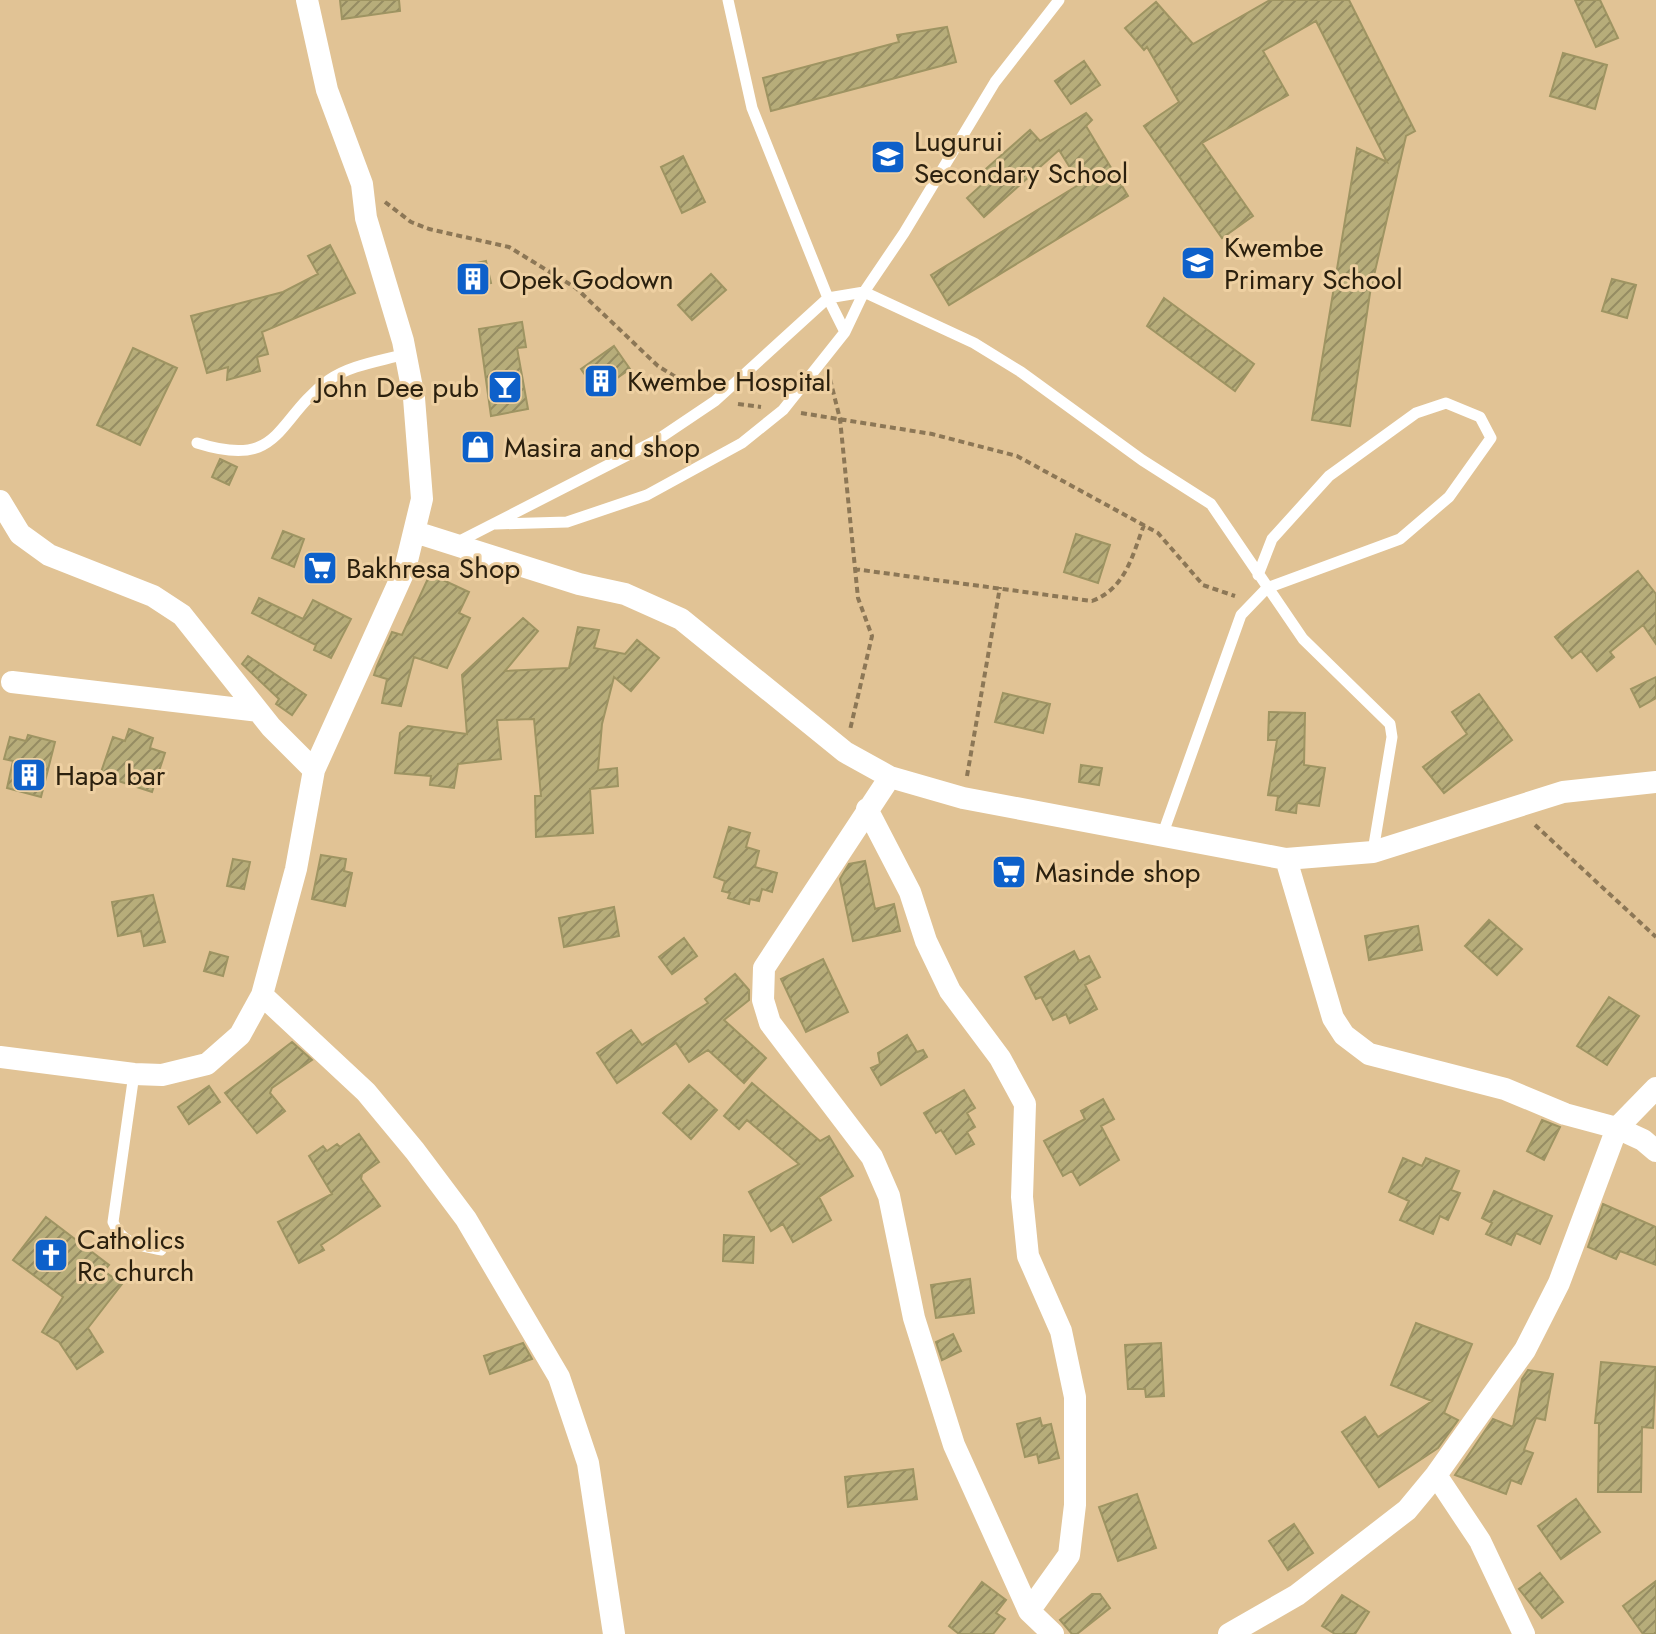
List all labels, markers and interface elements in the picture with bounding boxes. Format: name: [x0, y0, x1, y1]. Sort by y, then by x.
place label: Lugurui Secondary School: [914, 121, 1128, 194]
school or university icon: Lugurui Secondary School: [869, 138, 907, 176]
place label: Kwembe Primary School: [1224, 227, 1403, 300]
school or university icon: Kwembe Primary School: [1179, 244, 1217, 282]
place label: Opek Godown: [499, 259, 674, 300]
building icon: Opek Godown: [454, 260, 492, 298]
place label: Kwembe Hospital: [627, 361, 832, 402]
building icon: Kwembe Hospital: [582, 362, 620, 400]
place label: John Dee pub: [312, 367, 479, 408]
bar icon: John Dee pub: [486, 368, 524, 406]
place label: Masira and shop: [504, 427, 700, 468]
shop icon: Masira and shop: [459, 428, 497, 466]
place label: Bakhresa Shop: [346, 548, 520, 589]
supermarket icon: Bakhresa Shop: [301, 549, 339, 587]
place label: Hapa bar: [55, 755, 166, 796]
building icon: Hapa bar: [10, 756, 48, 794]
place label: Masinde shop: [1035, 852, 1200, 893]
supermarket icon: Masinde shop: [990, 853, 1028, 891]
place label: Catholics Rc church: [77, 1219, 195, 1292]
church icon: Catholics Rc church: [32, 1236, 70, 1274]

